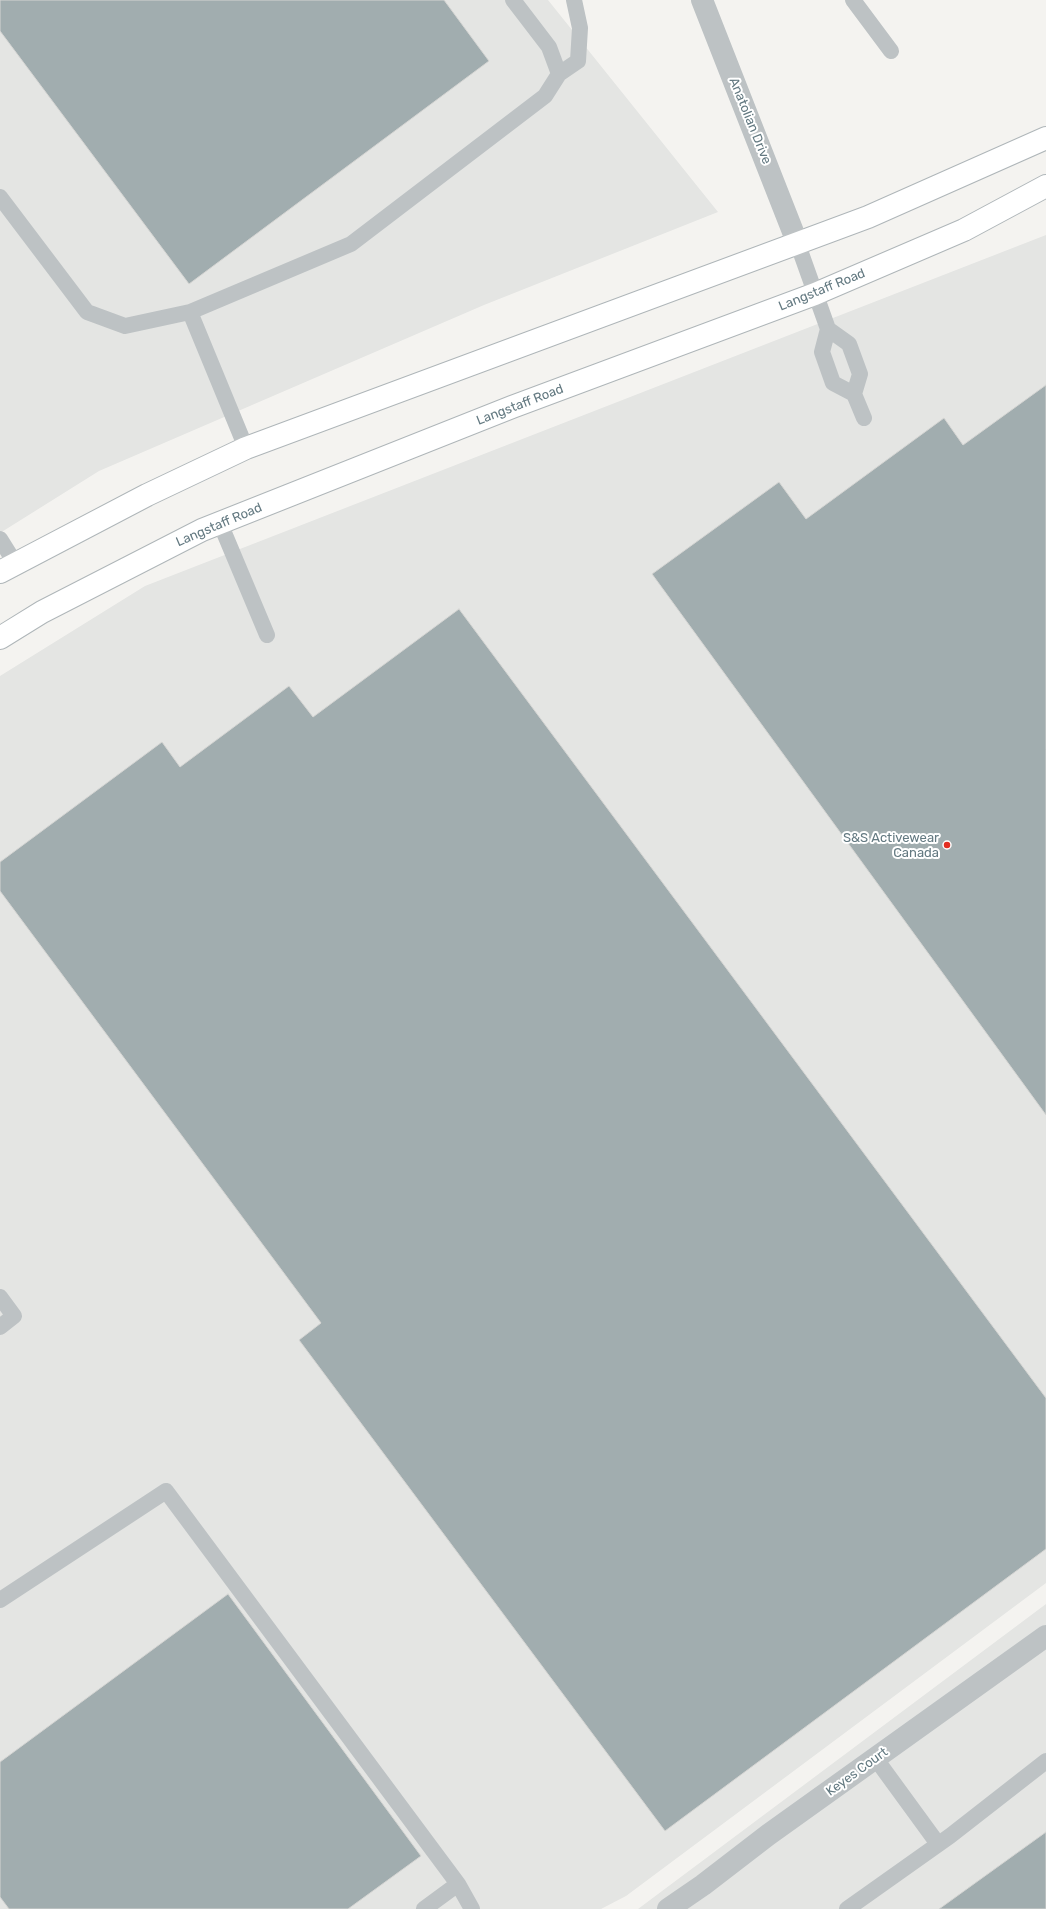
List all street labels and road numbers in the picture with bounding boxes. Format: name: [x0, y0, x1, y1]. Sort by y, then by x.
street label: Anatolian Drive: [726, 75, 774, 167]
street label: Langstaff Road: [776, 266, 868, 314]
street label: Langstaff Road: [474, 381, 566, 429]
street label: Langstaff Road: [174, 500, 264, 550]
street label: Keyes Court: [823, 1744, 891, 1800]

